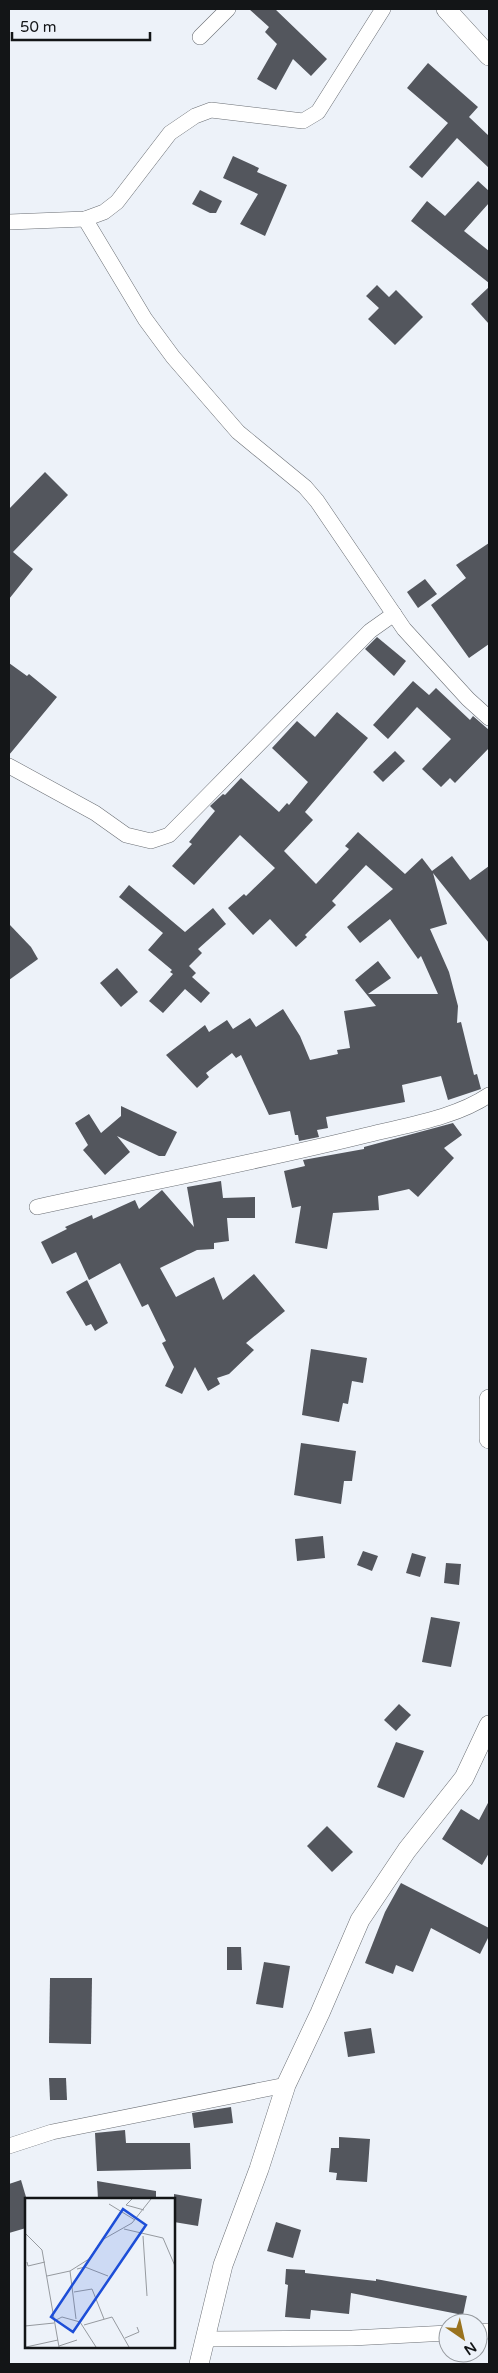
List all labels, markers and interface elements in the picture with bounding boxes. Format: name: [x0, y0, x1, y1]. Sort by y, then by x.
scale bar: [12, 10, 150, 42]
text: 50 m: [20, 18, 57, 36]
inset map: [25, 2198, 175, 2348]
north arrow: [438, 2313, 488, 2363]
text: N: [461, 2338, 479, 2359]

